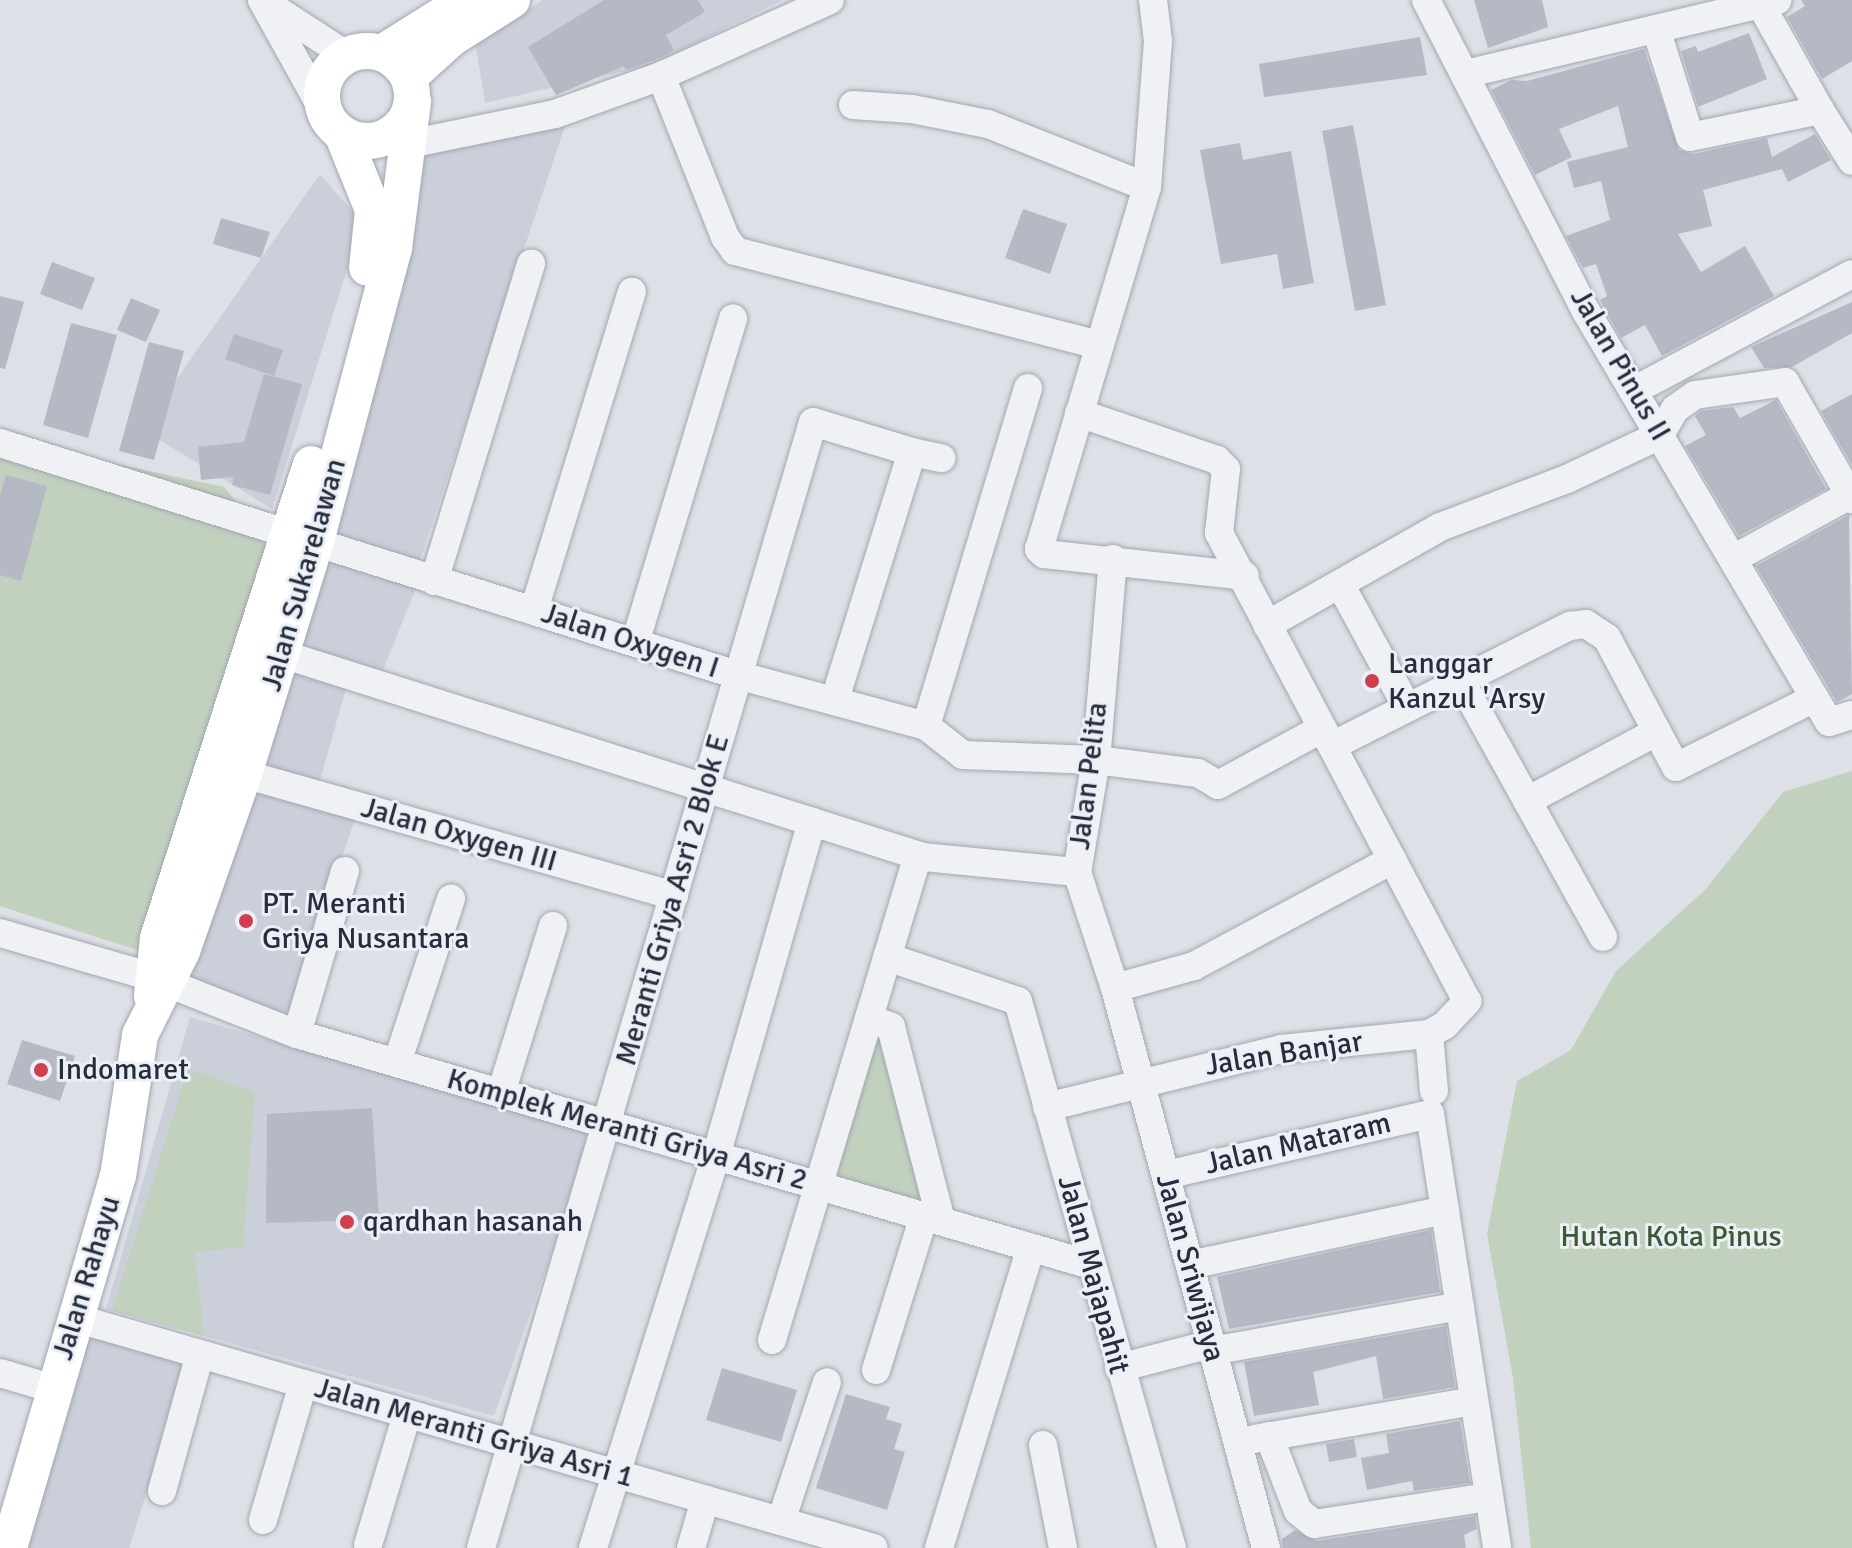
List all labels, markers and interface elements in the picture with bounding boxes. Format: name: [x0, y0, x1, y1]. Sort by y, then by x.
street label: Jalan Pinus II: [1562, 282, 1678, 448]
street label: Jalan Sukarelawan: [254, 455, 354, 695]
street label: Jalan Oxygen I: [537, 595, 723, 687]
place label: Langgar Kanzul 'Arsy: [1388, 646, 1545, 716]
marker: Langgar Kanzul 'Arsy: [1363, 672, 1381, 690]
street label: Jalan Pelita: [1062, 700, 1116, 852]
street label: Meranti Griya Asri 2 Blok E: [608, 730, 738, 1070]
street label: Jalan Oxygen III: [357, 790, 561, 880]
place label: PT. Meranti Griya Nusantara: [262, 886, 469, 956]
marker: PT. Meranti Griya Nusantara: [237, 912, 255, 930]
street label: Jalan Banjar: [1203, 1024, 1365, 1084]
place label: Indomaret: [57, 1052, 189, 1088]
marker: Indomaret: [32, 1061, 50, 1079]
street label: Komplek Meranti Griya Asri 2: [443, 1061, 811, 1199]
street label: Jalan Mataram: [1202, 1105, 1394, 1183]
street label: Jalan Sriwijaya: [1148, 1170, 1232, 1366]
street label: Jalan Majapahit: [1049, 1172, 1137, 1378]
street label: Jalan Rahayu: [45, 1192, 129, 1364]
place label: qardhan hasanah: [363, 1204, 583, 1240]
marker: qardhan hasanah: [338, 1213, 356, 1231]
park label: Hutan Kota Pinus: [1560, 1219, 1782, 1255]
street label: Jalan Meranti Griya Asri 1: [310, 1370, 638, 1496]

